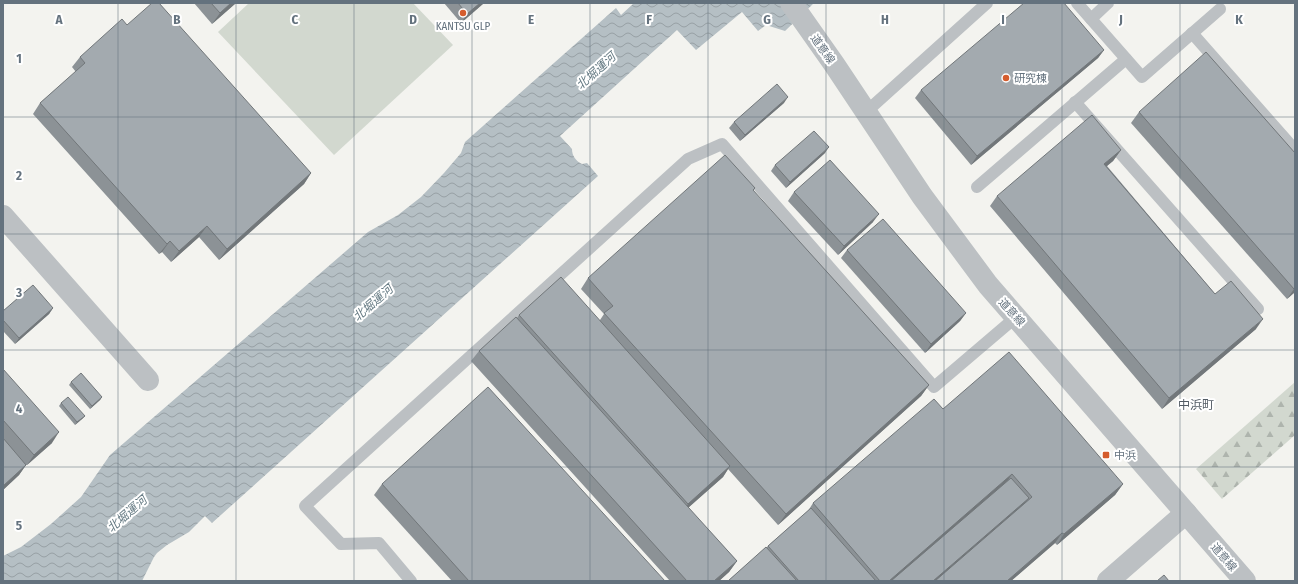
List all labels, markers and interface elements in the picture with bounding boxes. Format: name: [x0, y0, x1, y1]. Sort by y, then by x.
marker: KANTSU GLP: [458, 8, 468, 18]
text: A: [54, 12, 63, 27]
text: B: [173, 12, 181, 27]
text: C: [292, 12, 299, 27]
text: D: [409, 12, 417, 27]
text: E: [528, 12, 534, 27]
text: F: [646, 12, 652, 27]
text: G: [763, 12, 771, 27]
text: H: [881, 12, 889, 27]
text: I: [1001, 12, 1005, 27]
text: J: [1118, 12, 1123, 27]
text: K: [1235, 12, 1243, 27]
place label: KANTSU GLP: [436, 20, 491, 33]
street label: 道意線: [808, 32, 837, 67]
water label: 北堀運河: [573, 48, 620, 92]
text: 1: [16, 51, 22, 66]
place label: 研究棟: [1014, 72, 1047, 85]
marker: 研究棟: [1001, 73, 1011, 83]
text: 2: [15, 168, 22, 183]
water label: 北堀運河: [350, 281, 397, 324]
text: 3: [15, 285, 22, 300]
street label: 道意線: [996, 296, 1027, 329]
district label: 中浜町: [1178, 398, 1214, 412]
text: 4: [16, 401, 23, 416]
place label: 中浜: [1114, 449, 1136, 462]
marker: 中浜: [1101, 450, 1111, 460]
water label: 北堀運河: [104, 492, 151, 535]
text: 5: [16, 518, 22, 533]
street label: 道意線: [1208, 541, 1239, 574]

